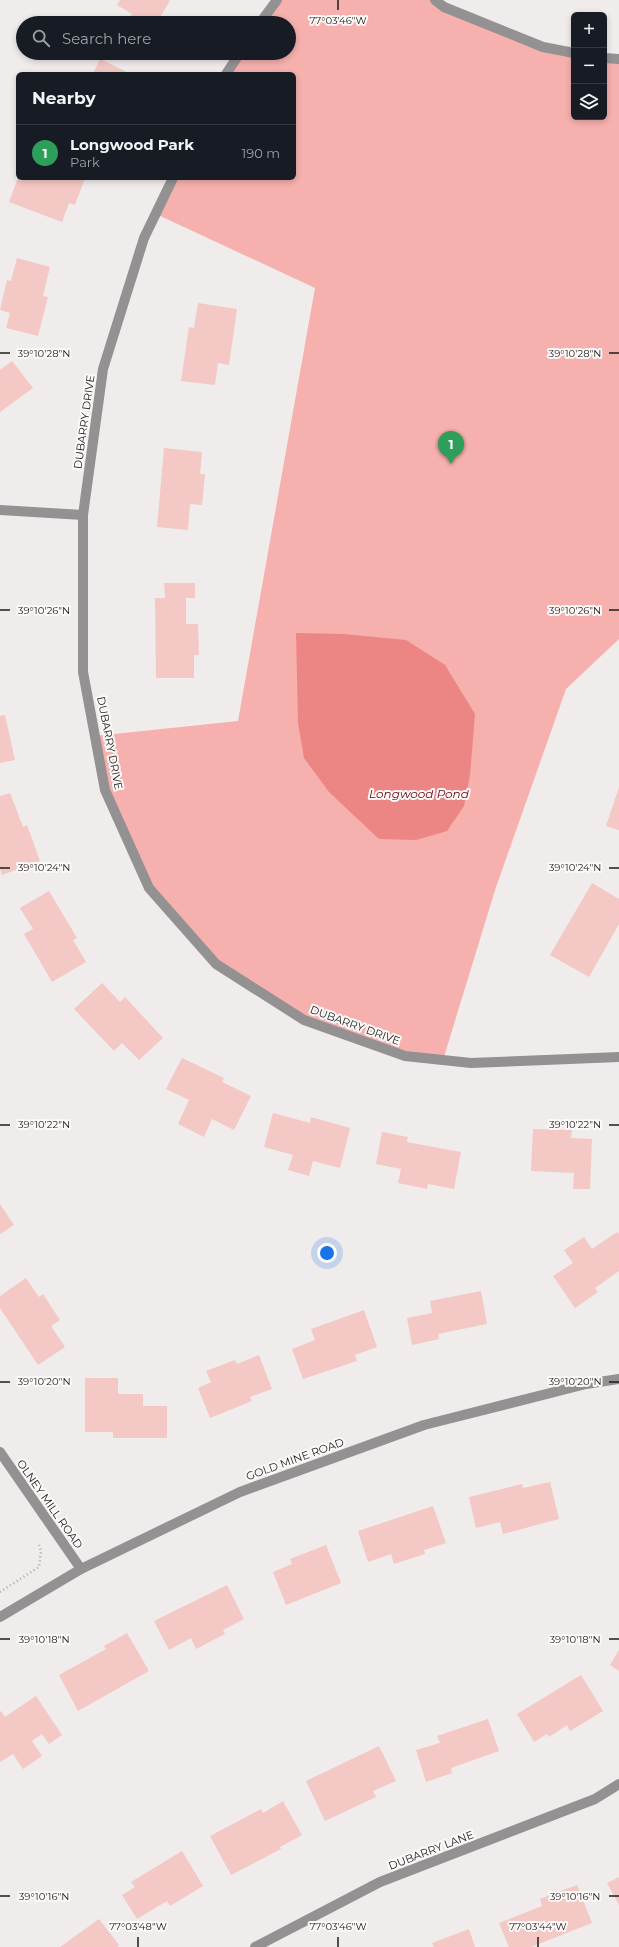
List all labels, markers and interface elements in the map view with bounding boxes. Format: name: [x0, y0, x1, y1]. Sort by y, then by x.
map controls: [571, 12, 607, 120]
button: +: [571, 12, 607, 48]
text: 77°03'46"W: [309, 14, 367, 27]
search box: [16, 16, 296, 60]
icon: search: [30, 27, 52, 49]
text: Search here: [62, 29, 151, 48]
button: −: [571, 48, 607, 84]
button: layers: [571, 84, 607, 120]
text: Nearby: [32, 88, 96, 108]
text: Longwood Park: [70, 135, 194, 154]
text: 1: [42, 145, 48, 161]
text: 190 m: [242, 145, 280, 161]
text: Park: [70, 154, 100, 170]
text: 39°10'28"N: [18, 347, 70, 360]
text: 39°10'28"N: [549, 347, 601, 360]
street label: DUBARRY DRIVE: [70, 374, 98, 470]
pin: 1: [438, 431, 464, 464]
text: 39°10'26"N: [18, 604, 70, 617]
text: 39°10'26"N: [549, 604, 601, 617]
street label: DUBARRY DRIVE: [94, 695, 126, 791]
water label: Longwood Pond: [369, 786, 470, 801]
text: 39°10'24"N: [18, 861, 70, 874]
text: 39°10'24"N: [549, 861, 601, 874]
street label: DUBARRY DRIVE: [308, 1002, 402, 1048]
text: 39°10'22"N: [18, 1118, 70, 1131]
text: 39°10'22"N: [549, 1118, 601, 1131]
your location: [317, 1243, 337, 1263]
text: 39°10'20"N: [17, 1375, 71, 1388]
text: 39°10'20"N: [548, 1375, 602, 1388]
street label: GOLD MINE ROAD: [244, 1435, 346, 1483]
street label: OLNEY MILL ROAD: [14, 1457, 86, 1551]
text: 39°10'18"N: [18, 1633, 70, 1646]
text: 39°10'18"N: [549, 1633, 601, 1646]
street label: DUBARRY LANE: [386, 1827, 476, 1873]
text: 39°10'16"N: [19, 1890, 69, 1903]
text: 39°10'16"N: [550, 1890, 600, 1903]
text: 77°03'48"W: [109, 1920, 167, 1933]
text: 77°03'46"W: [309, 1920, 367, 1933]
text: 77°03'44"W: [509, 1920, 567, 1933]

